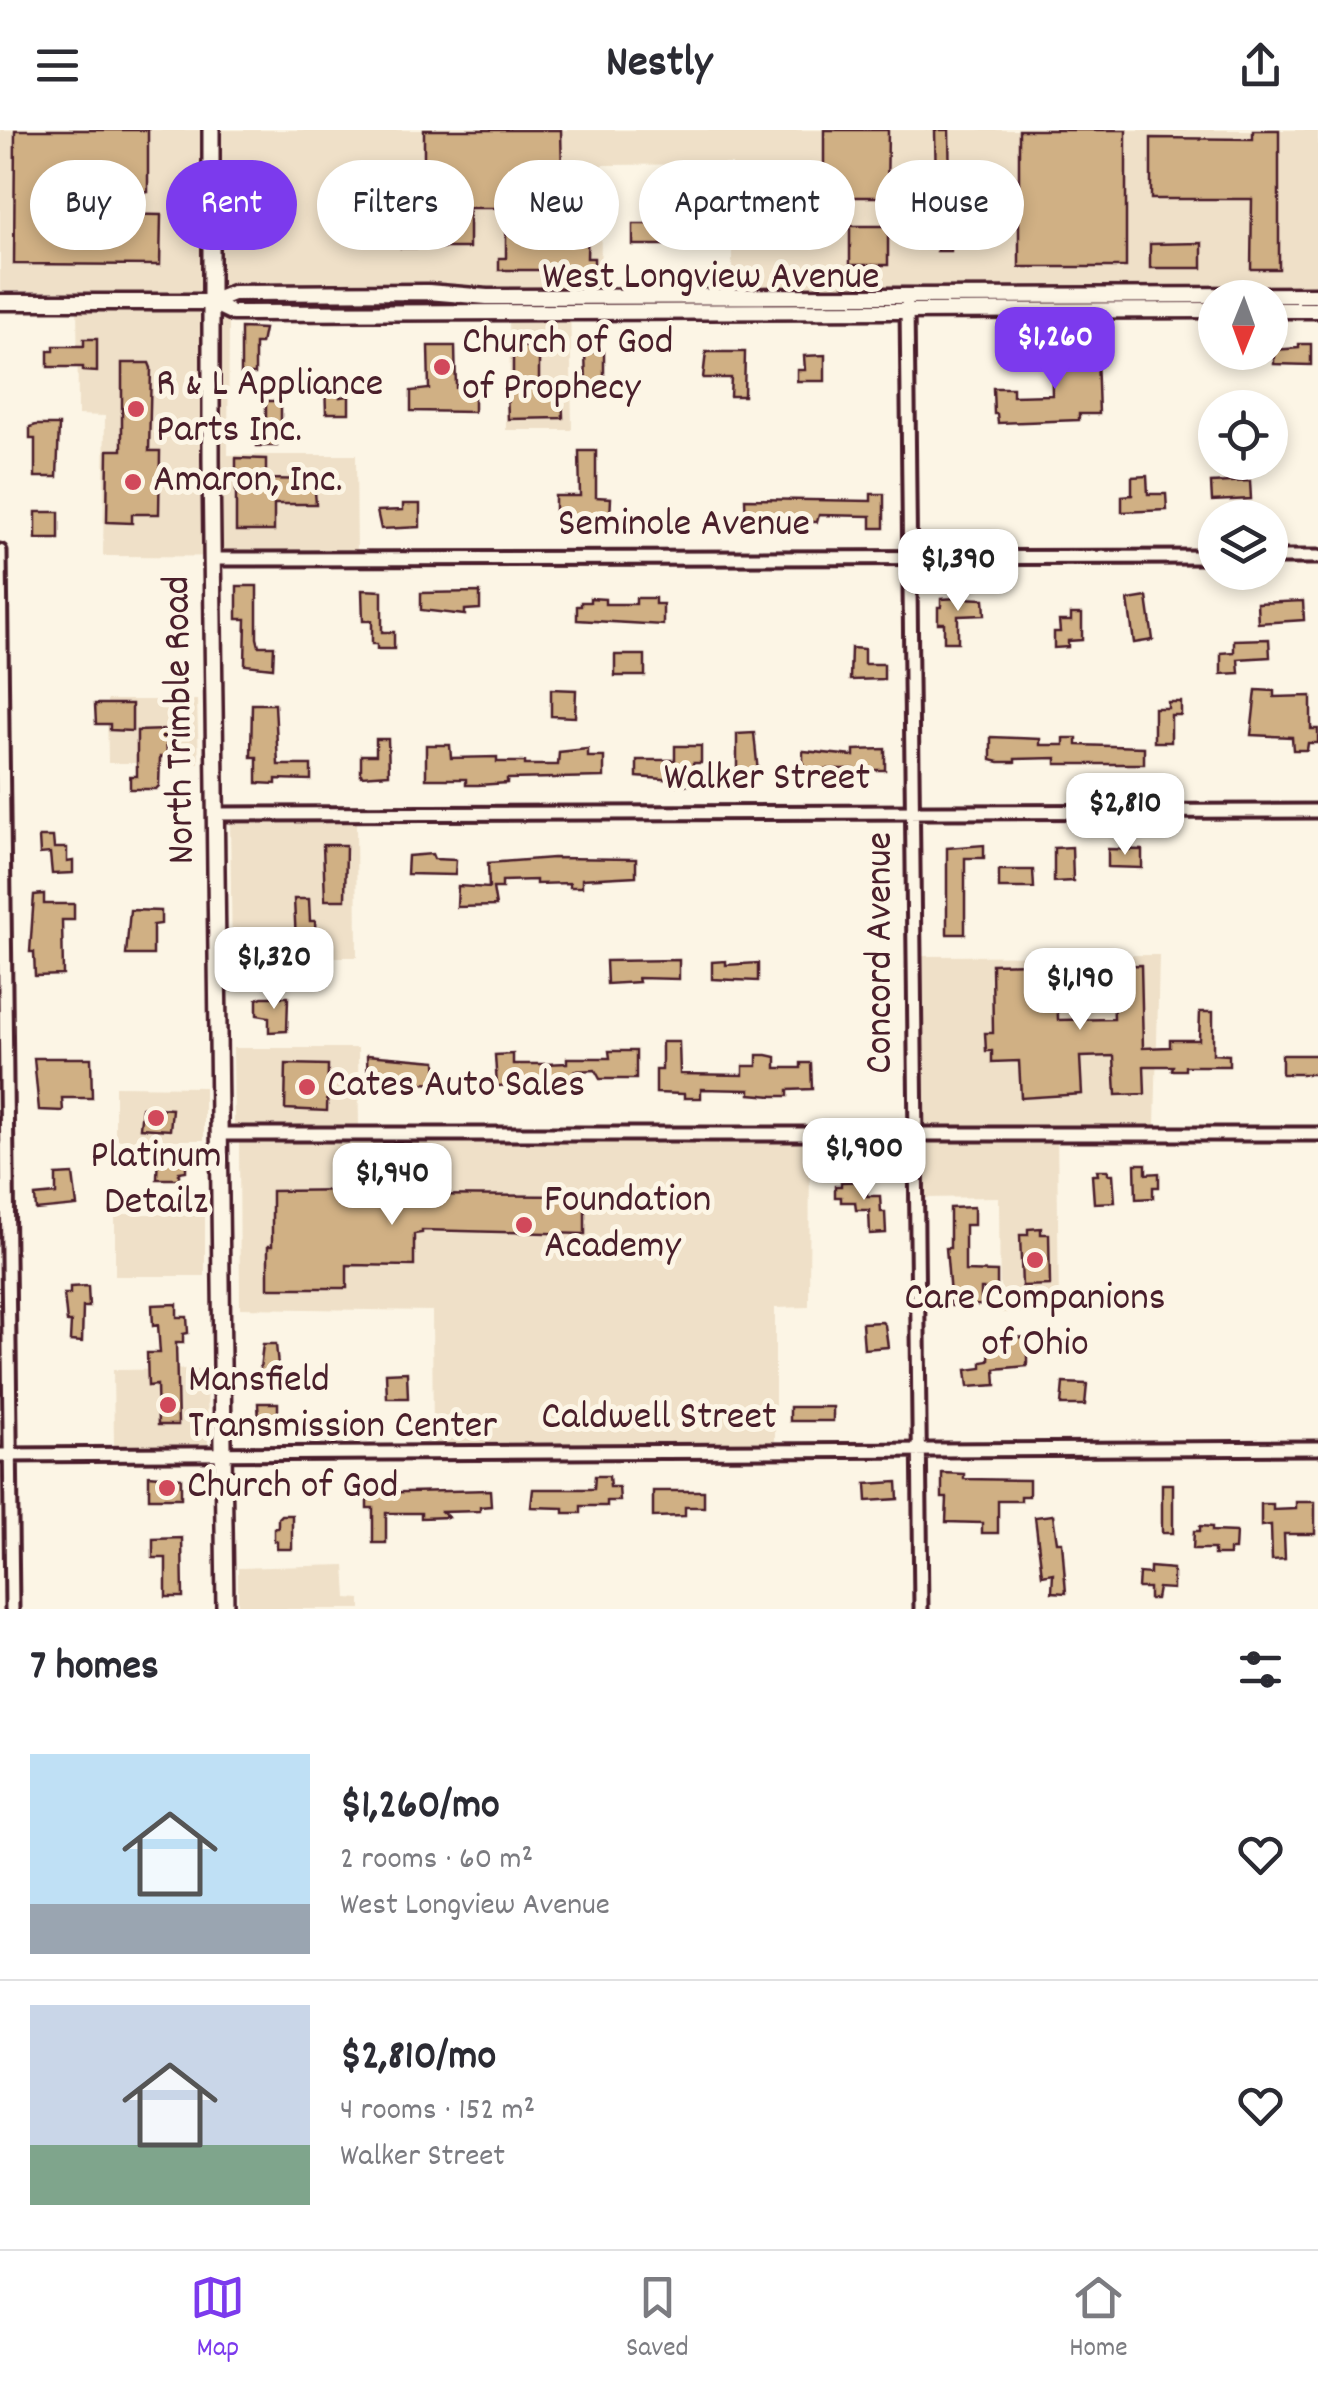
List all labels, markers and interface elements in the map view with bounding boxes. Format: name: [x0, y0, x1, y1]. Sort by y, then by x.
text: Nestly: [606, 33, 712, 97]
icon: menu: [30, 38, 85, 93]
icon: share: [1233, 38, 1288, 93]
chip: Buy: [30, 160, 146, 250]
chip: Rent: [166, 160, 297, 250]
chip: Filters: [317, 160, 474, 250]
chip: New: [494, 160, 619, 250]
chip: Apartment: [639, 160, 855, 250]
chip: House: [875, 160, 1024, 250]
street label: West Longview Avenue: [542, 251, 880, 308]
north arrow: [1198, 280, 1288, 370]
map controls: [1198, 280, 1288, 590]
pin: $1,260: [974, 307, 1136, 392]
place label: Church of God of Prophecy: [462, 316, 674, 419]
text: $1,260: [1017, 316, 1093, 362]
marker: Church of God of Prophecy: [431, 356, 453, 378]
place label: R & L Appliance Parts Inc.: [156, 358, 383, 461]
button: locate: [1198, 390, 1288, 480]
marker: R & L Appliance Parts Inc.: [125, 398, 147, 420]
place label: Amaron, Inc.: [153, 454, 343, 511]
marker: Amaron, Inc.: [122, 471, 144, 493]
street label: Seminole Avenue: [558, 498, 810, 555]
button: layers: [1198, 500, 1288, 590]
pin: $1,390: [877, 529, 1039, 614]
text: $1,390: [920, 538, 996, 584]
street label: North Trimble Road: [151, 575, 213, 865]
street label: Walker Street: [664, 752, 870, 809]
pin: $2,810: [1044, 773, 1206, 858]
text: $2,810: [1088, 782, 1162, 828]
street label: Concord Avenue: [854, 832, 911, 1074]
pin: $1,320: [193, 927, 355, 1012]
text: $1,320: [237, 936, 311, 982]
pin: $1,190: [999, 948, 1161, 1033]
text: $1,190: [1046, 957, 1114, 1003]
place label: Cates Auto Sales: [327, 1059, 585, 1116]
marker: Cates Auto Sales: [296, 1076, 318, 1098]
marker: Platinum Detailz: [145, 1107, 167, 1129]
pin: $1,900: [783, 1118, 945, 1203]
text: $1,900: [825, 1127, 903, 1173]
place label: Platinum Detailz: [90, 1130, 222, 1233]
pin: $1,940: [311, 1143, 473, 1228]
text: $1,940: [355, 1152, 429, 1198]
place label: Foundation Academy: [544, 1174, 711, 1277]
marker: Foundation Academy: [513, 1214, 535, 1236]
marker: Care Companions of Ohio: [1024, 1249, 1046, 1271]
place label: Care Companions of Ohio: [904, 1272, 1166, 1375]
place label: Mansfield Transmission Center: [188, 1354, 497, 1457]
street label: Caldwell Street: [541, 1391, 777, 1448]
marker: Mansfield Transmission Center: [157, 1394, 179, 1416]
place label: Church of God: [187, 1460, 399, 1517]
marker: Church of God: [156, 1477, 178, 1499]
text: 7 homes: [30, 1639, 159, 1699]
icon: filters: [1233, 1642, 1288, 1697]
text: $1,260/mo: [340, 1778, 500, 1838]
icon: home: [110, 1794, 230, 1914]
icon: heart: [1233, 1827, 1288, 1882]
text: 2 rooms · 60 m²: [340, 1838, 533, 1884]
text: West Longview Avenue: [340, 1884, 610, 1930]
text: $2,810/mo: [340, 2029, 496, 2089]
icon: home: [110, 2045, 230, 2165]
icon: heart: [1233, 2078, 1288, 2133]
text: 4 rooms · 152 m²: [340, 2089, 535, 2135]
text: Walker Street: [340, 2135, 505, 2181]
tab: Map: [190, 2270, 245, 2370]
tab: Saved: [626, 2270, 689, 2370]
tab: Home: [1069, 2270, 1128, 2370]

